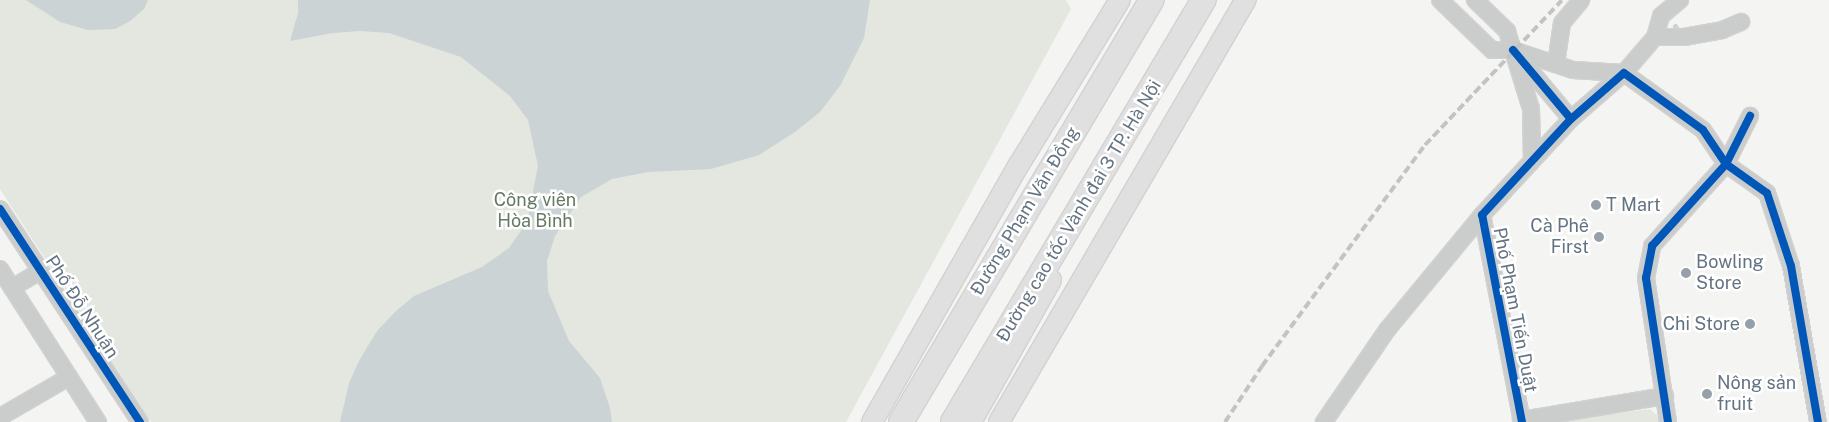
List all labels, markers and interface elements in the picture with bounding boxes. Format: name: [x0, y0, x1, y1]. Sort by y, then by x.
street label: Đường cao tốc Vành đai 3 TP. Hà Nội: [992, 76, 1166, 346]
street label: Đường Phạm Văn Đồng: [966, 123, 1084, 299]
park label: Công viên Hòa Bình: [494, 190, 576, 232]
place label: T Mart: [1606, 194, 1661, 216]
marker: T Mart: [1590, 199, 1602, 211]
place label: Cà Phê First: [1530, 216, 1589, 258]
street label: Phố Phạm Tiến Duật: [1488, 226, 1542, 394]
marker: Cà Phê First: [1593, 231, 1605, 243]
street label: Phố Đỗ Nhuận: [41, 251, 123, 363]
place label: Bowling Store: [1696, 252, 1764, 294]
marker: Bowling Store: [1680, 267, 1692, 279]
place label: Chi Store: [1663, 313, 1740, 335]
marker: Chi Store: [1744, 318, 1756, 330]
place label: Nông sản fruit: [1717, 373, 1796, 416]
marker: Nông sản fruit: [1701, 388, 1713, 400]

